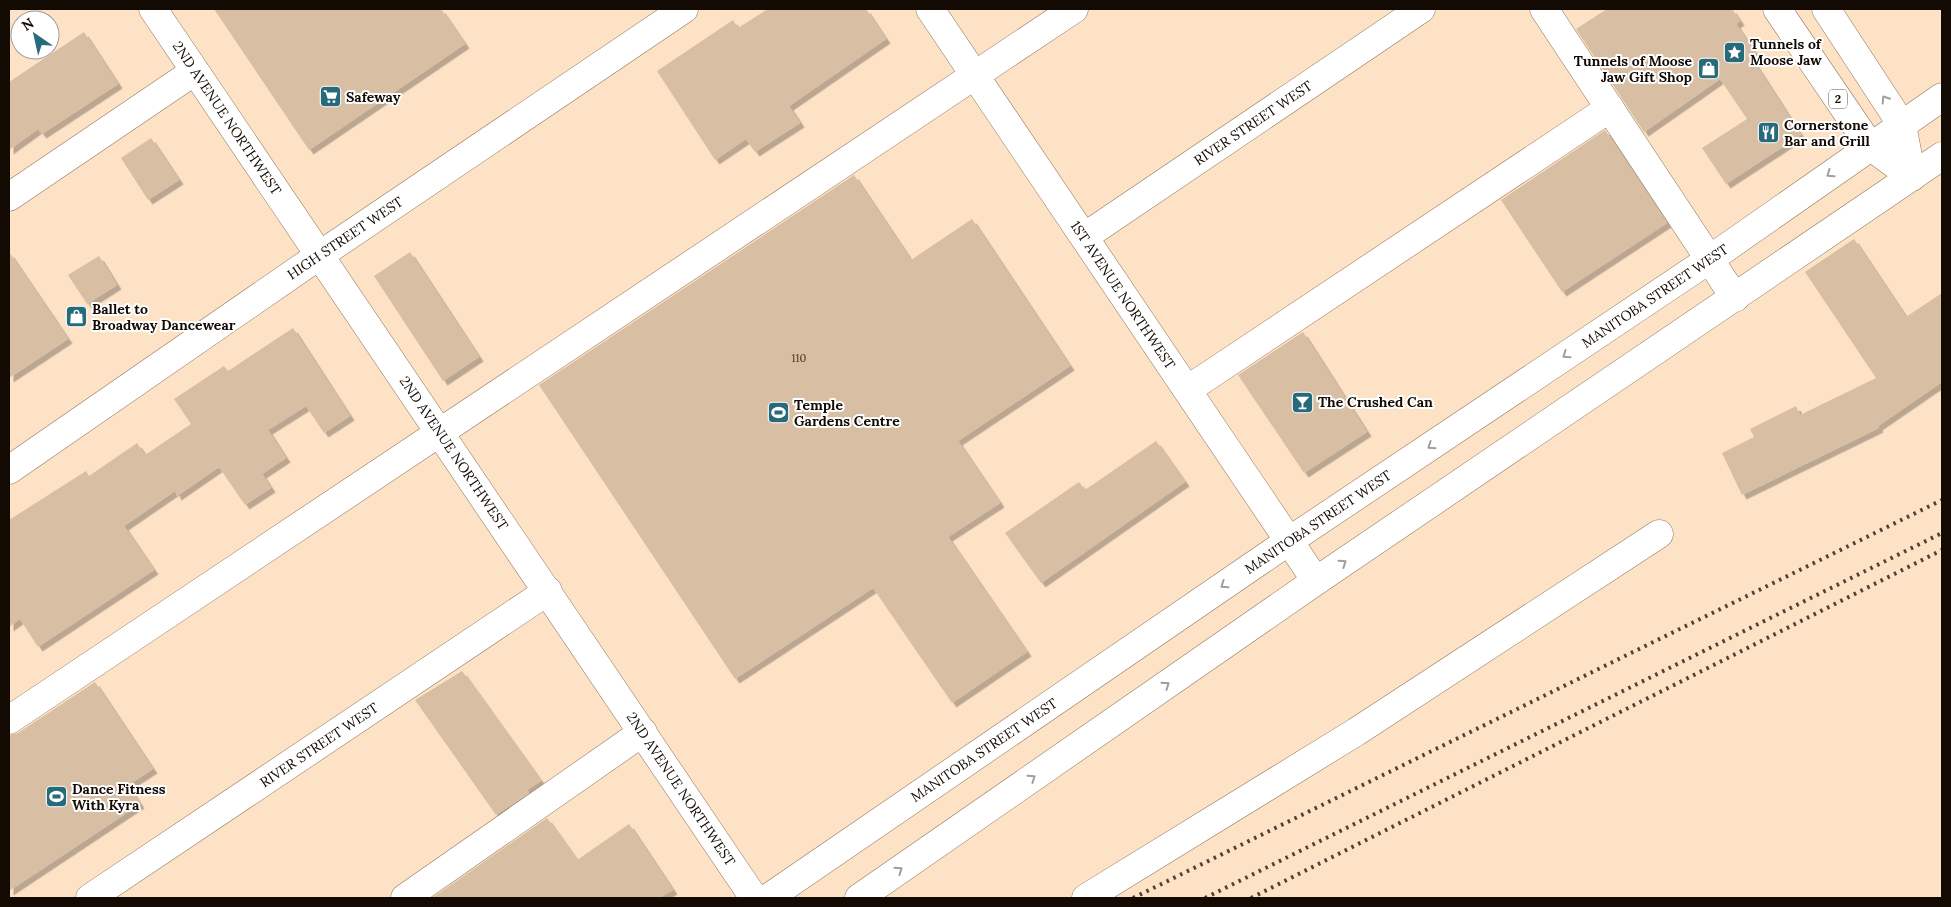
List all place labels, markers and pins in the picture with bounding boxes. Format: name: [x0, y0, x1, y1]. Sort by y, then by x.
place label: Tunnels of Moose Jaw: [1750, 35, 1822, 69]
place icon: Tunnels of Moose Jaw: [1722, 40, 1746, 64]
place label: Tunnels of Moose Jaw Gift Shop: [1574, 52, 1692, 86]
shop icon: Tunnels of Moose Jaw Gift Shop: [1696, 57, 1720, 81]
supermarket icon: Safeway: [318, 85, 342, 109]
place label: Safeway: [346, 88, 401, 106]
place label: Cornerstone Bar and Grill: [1784, 116, 1870, 150]
restaurant icon: Cornerstone Bar and Grill: [1756, 121, 1780, 145]
place label: Ballet to Broadway Dancewear: [92, 300, 236, 334]
shop icon: Ballet to Broadway Dancewear: [64, 305, 88, 329]
bar icon: The Crushed Can: [1290, 390, 1314, 414]
place label: The Crushed Can: [1318, 393, 1433, 411]
place label: Temple Gardens Centre: [794, 396, 900, 430]
sports icon: Temple Gardens Centre: [766, 401, 790, 425]
place label: Dance Fitness With Kyra: [72, 780, 166, 814]
sports icon: Dance Fitness With Kyra: [44, 785, 68, 809]

